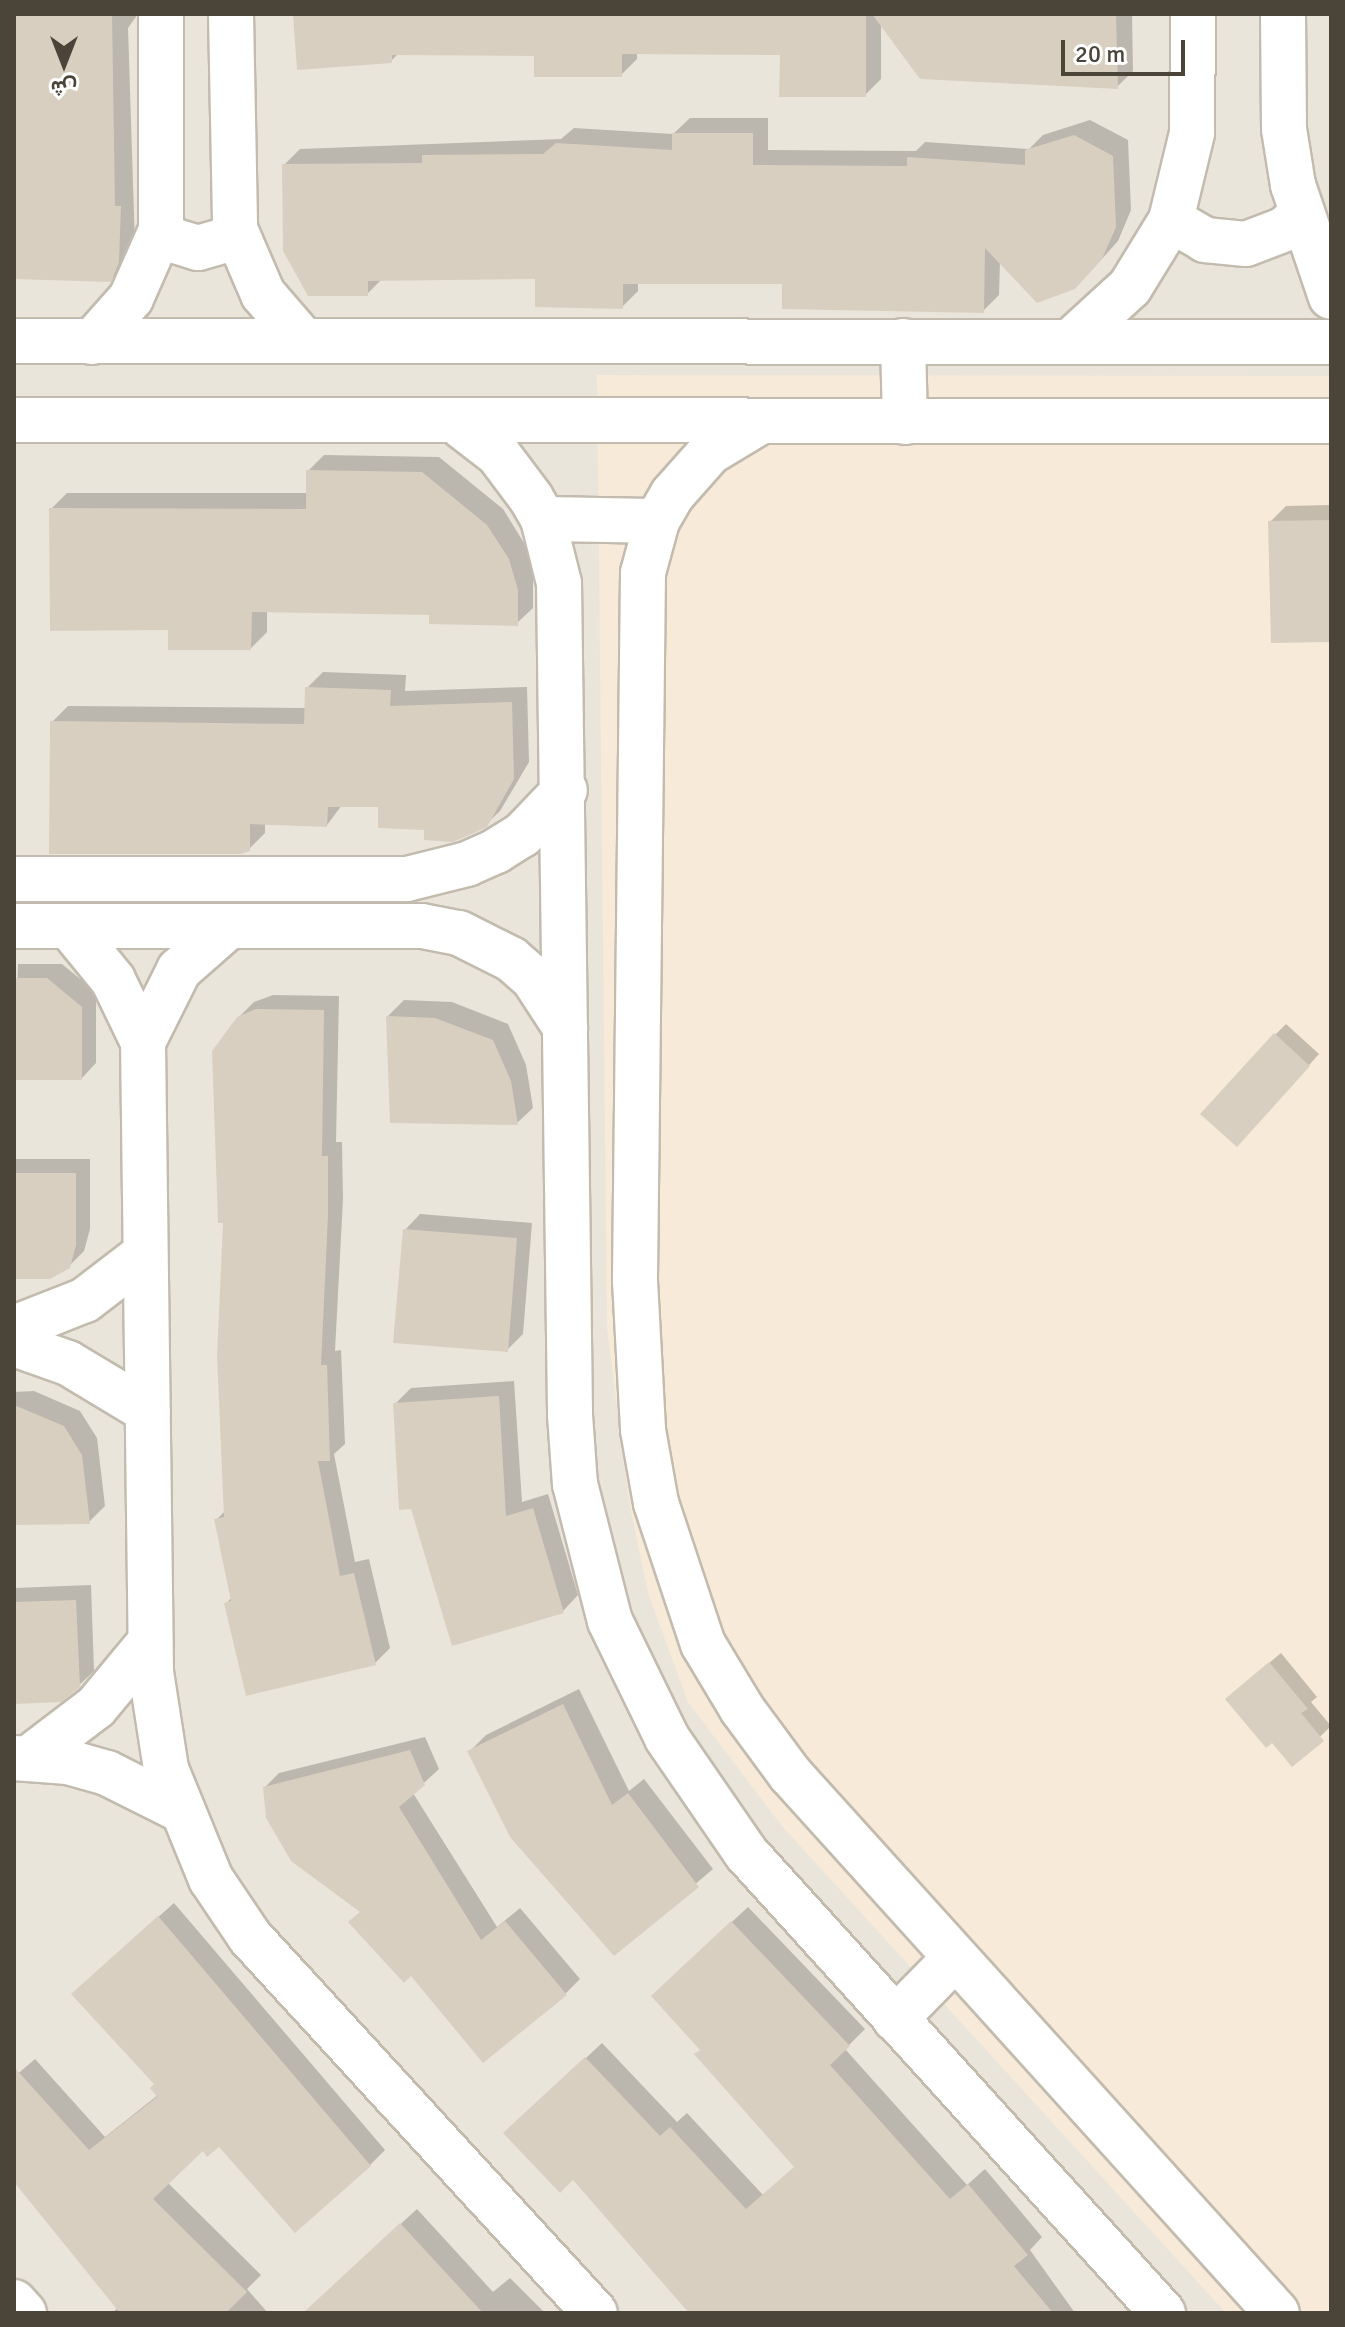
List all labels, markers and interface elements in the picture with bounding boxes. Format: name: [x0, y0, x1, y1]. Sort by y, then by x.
north arrow: [24, 24, 104, 104]
scale bar: [1065, 24, 1189, 74]
text: 20 m: [1075, 39, 1125, 69]
text: ش: [51, 75, 77, 102]

